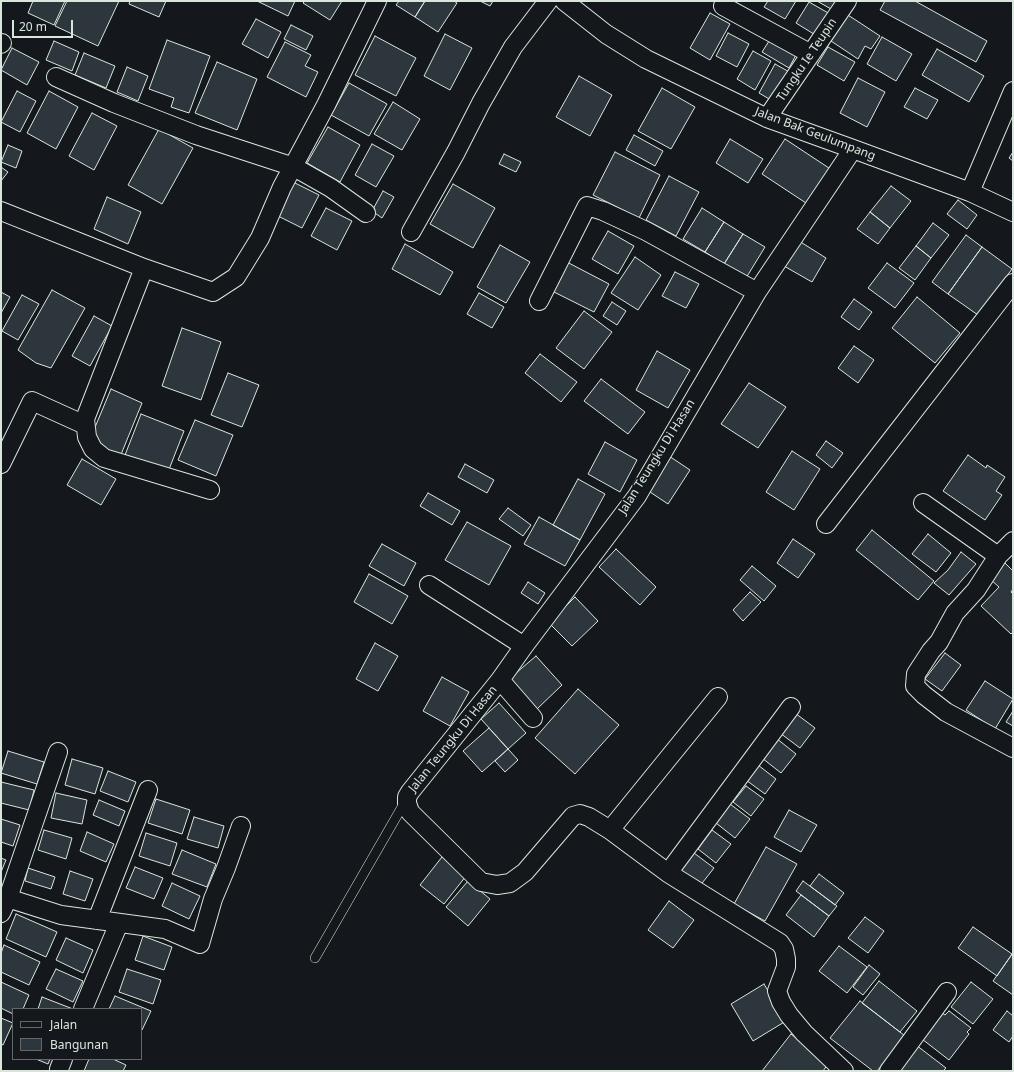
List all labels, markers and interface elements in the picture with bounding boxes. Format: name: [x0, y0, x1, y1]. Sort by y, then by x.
scale bar: [14, 12, 75, 38]
street label: Tungku Ie Teupin: [774, 16, 840, 104]
text: 20 m: [19, 18, 47, 35]
street label: Jalan Bak Geulumpang: [753, 104, 877, 164]
street label: Jalan Teungku Di Hasan: [616, 397, 698, 517]
street label: Jalan Teungku Di Hasan: [406, 683, 500, 795]
legend: [12, 1008, 142, 1060]
text: Jalan: [50, 1016, 77, 1033]
text: Bangunan: [50, 1036, 108, 1053]

